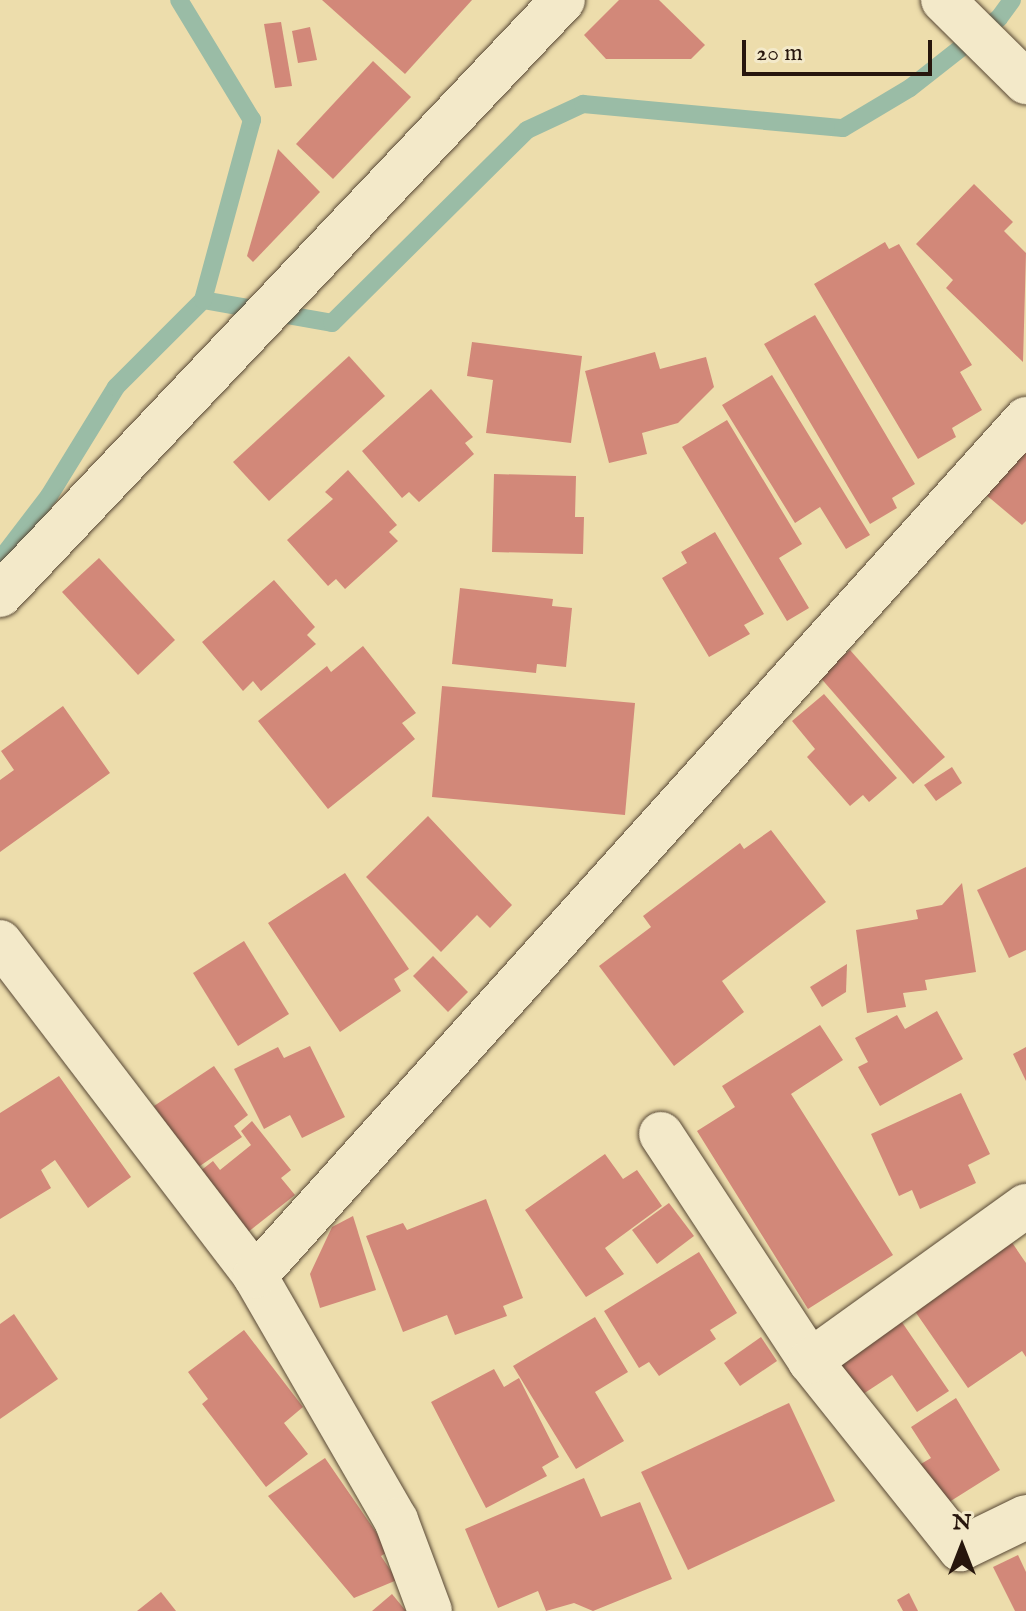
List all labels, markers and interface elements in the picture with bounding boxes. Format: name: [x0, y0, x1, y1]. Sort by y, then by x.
scale bar: [746, 24, 936, 74]
text: 20 m: [756, 38, 803, 69]
north arrow: [922, 1507, 1002, 1587]
text: N: [952, 1509, 972, 1537]

